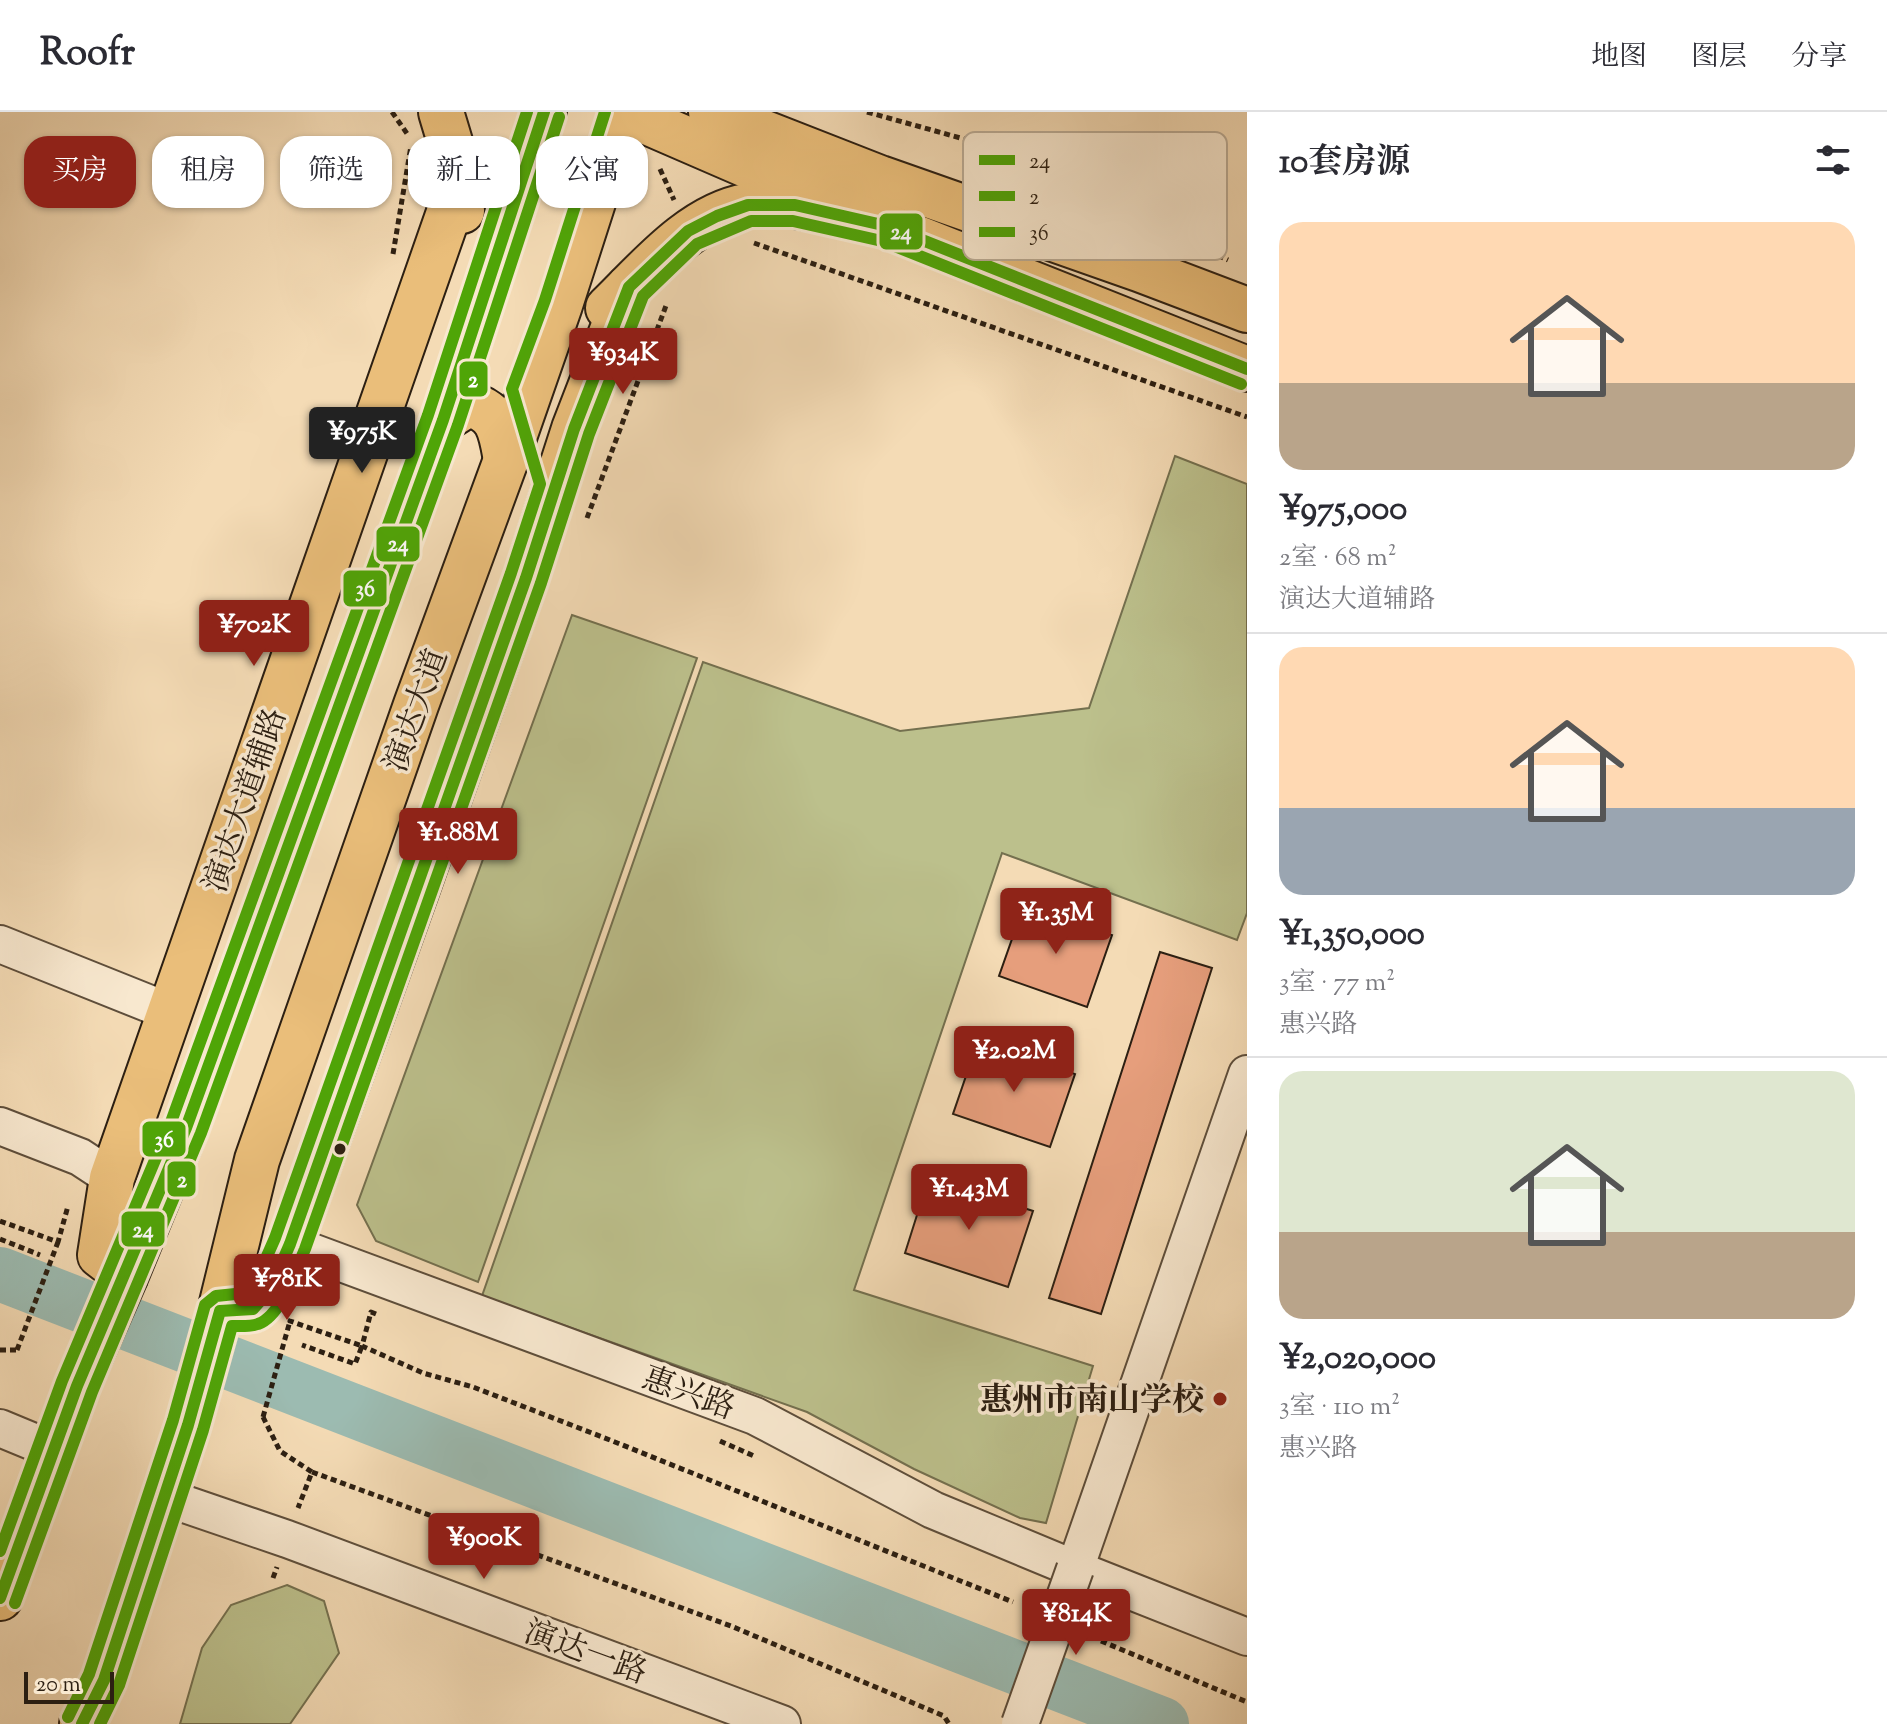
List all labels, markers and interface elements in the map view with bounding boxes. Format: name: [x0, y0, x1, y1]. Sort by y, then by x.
text: Roofr: [40, 28, 135, 82]
text: 地图: [1591, 38, 1647, 78]
text: 图层: [1691, 38, 1747, 78]
text: 分享: [1791, 38, 1847, 78]
legend: [963, 132, 1227, 260]
chip: 买房: [24, 136, 136, 208]
chip: 租房: [152, 136, 264, 208]
chip: 筛选: [280, 136, 392, 208]
chip: 新上: [408, 136, 520, 208]
chip: 公寓: [536, 136, 648, 208]
icon: filters: [1811, 138, 1855, 182]
text: 10套房源: [1279, 139, 1410, 188]
text: 24: [1029, 147, 1050, 179]
text: 2: [1029, 183, 1039, 215]
line badge: 24: [878, 212, 924, 251]
text: 24: [890, 218, 912, 250]
text: 36: [1029, 219, 1049, 251]
icon: home: [1495, 274, 1639, 418]
pin: ¥934K: [567, 328, 679, 396]
text: ¥934K: [587, 335, 659, 372]
line badge: 2: [458, 360, 489, 398]
text: 2: [468, 366, 479, 398]
pin: ¥975K: [306, 407, 418, 475]
text: ¥975K: [327, 414, 397, 451]
text: ¥975,000: [1279, 486, 1407, 535]
line badge: 24: [375, 525, 421, 563]
text: 24: [387, 530, 409, 562]
text: 2室 · 68 m²: [1279, 540, 1397, 577]
line badge: 36: [342, 569, 388, 608]
text: 36: [355, 575, 375, 607]
text: 演达大道辅路: [1279, 582, 1435, 619]
pin: ¥702K: [198, 600, 310, 668]
text: ¥702K: [217, 607, 291, 644]
street label: 演达大道: [374, 643, 461, 779]
icon: home: [1495, 699, 1639, 843]
street label: 演达大道辅路: [194, 703, 300, 899]
pin: ¥1.88M: [393, 808, 523, 876]
text: ¥1.88M: [417, 815, 499, 852]
pin: ¥1.35M: [991, 888, 1121, 956]
text: ¥1.35M: [1018, 895, 1094, 932]
text: ¥1,350,000: [1279, 911, 1425, 960]
text: 3室 · 77 m²: [1279, 965, 1395, 1002]
text: 惠兴路: [1279, 1007, 1357, 1044]
pin: ¥2.02M: [949, 1026, 1079, 1094]
text: ¥2.02M: [972, 1033, 1056, 1070]
line badge: 36: [141, 1120, 187, 1158]
icon: home: [1495, 1123, 1639, 1267]
text: 36: [154, 1126, 174, 1158]
unlabelled marker: [332, 1141, 348, 1157]
line badge: 2: [166, 1160, 197, 1198]
pin: ¥1.43M: [904, 1164, 1034, 1232]
text: 2: [177, 1166, 188, 1198]
text: ¥1.43M: [929, 1171, 1009, 1208]
line badge: 24: [120, 1210, 166, 1248]
text: 24: [132, 1216, 154, 1248]
pin: ¥781K: [231, 1254, 343, 1322]
text: ¥781K: [252, 1261, 322, 1298]
text: ¥2,020,000: [1279, 1335, 1436, 1384]
street label: 惠兴路: [635, 1357, 741, 1433]
place label: 惠州市南山学校: [980, 1379, 1204, 1425]
text: 3室 · 110 m²: [1279, 1389, 1400, 1426]
marker: 惠州市南山学校: [1211, 1390, 1229, 1408]
text: 惠兴路: [1279, 1431, 1357, 1468]
pin: ¥900K: [428, 1513, 540, 1581]
text: ¥900K: [446, 1520, 522, 1557]
pin: ¥814K: [1020, 1589, 1132, 1657]
text: ¥814K: [1040, 1596, 1112, 1633]
street label: 演达一路: [517, 1610, 653, 1697]
scale bar: [24, 1668, 114, 1704]
text: 20 m: [36, 1670, 81, 1702]

